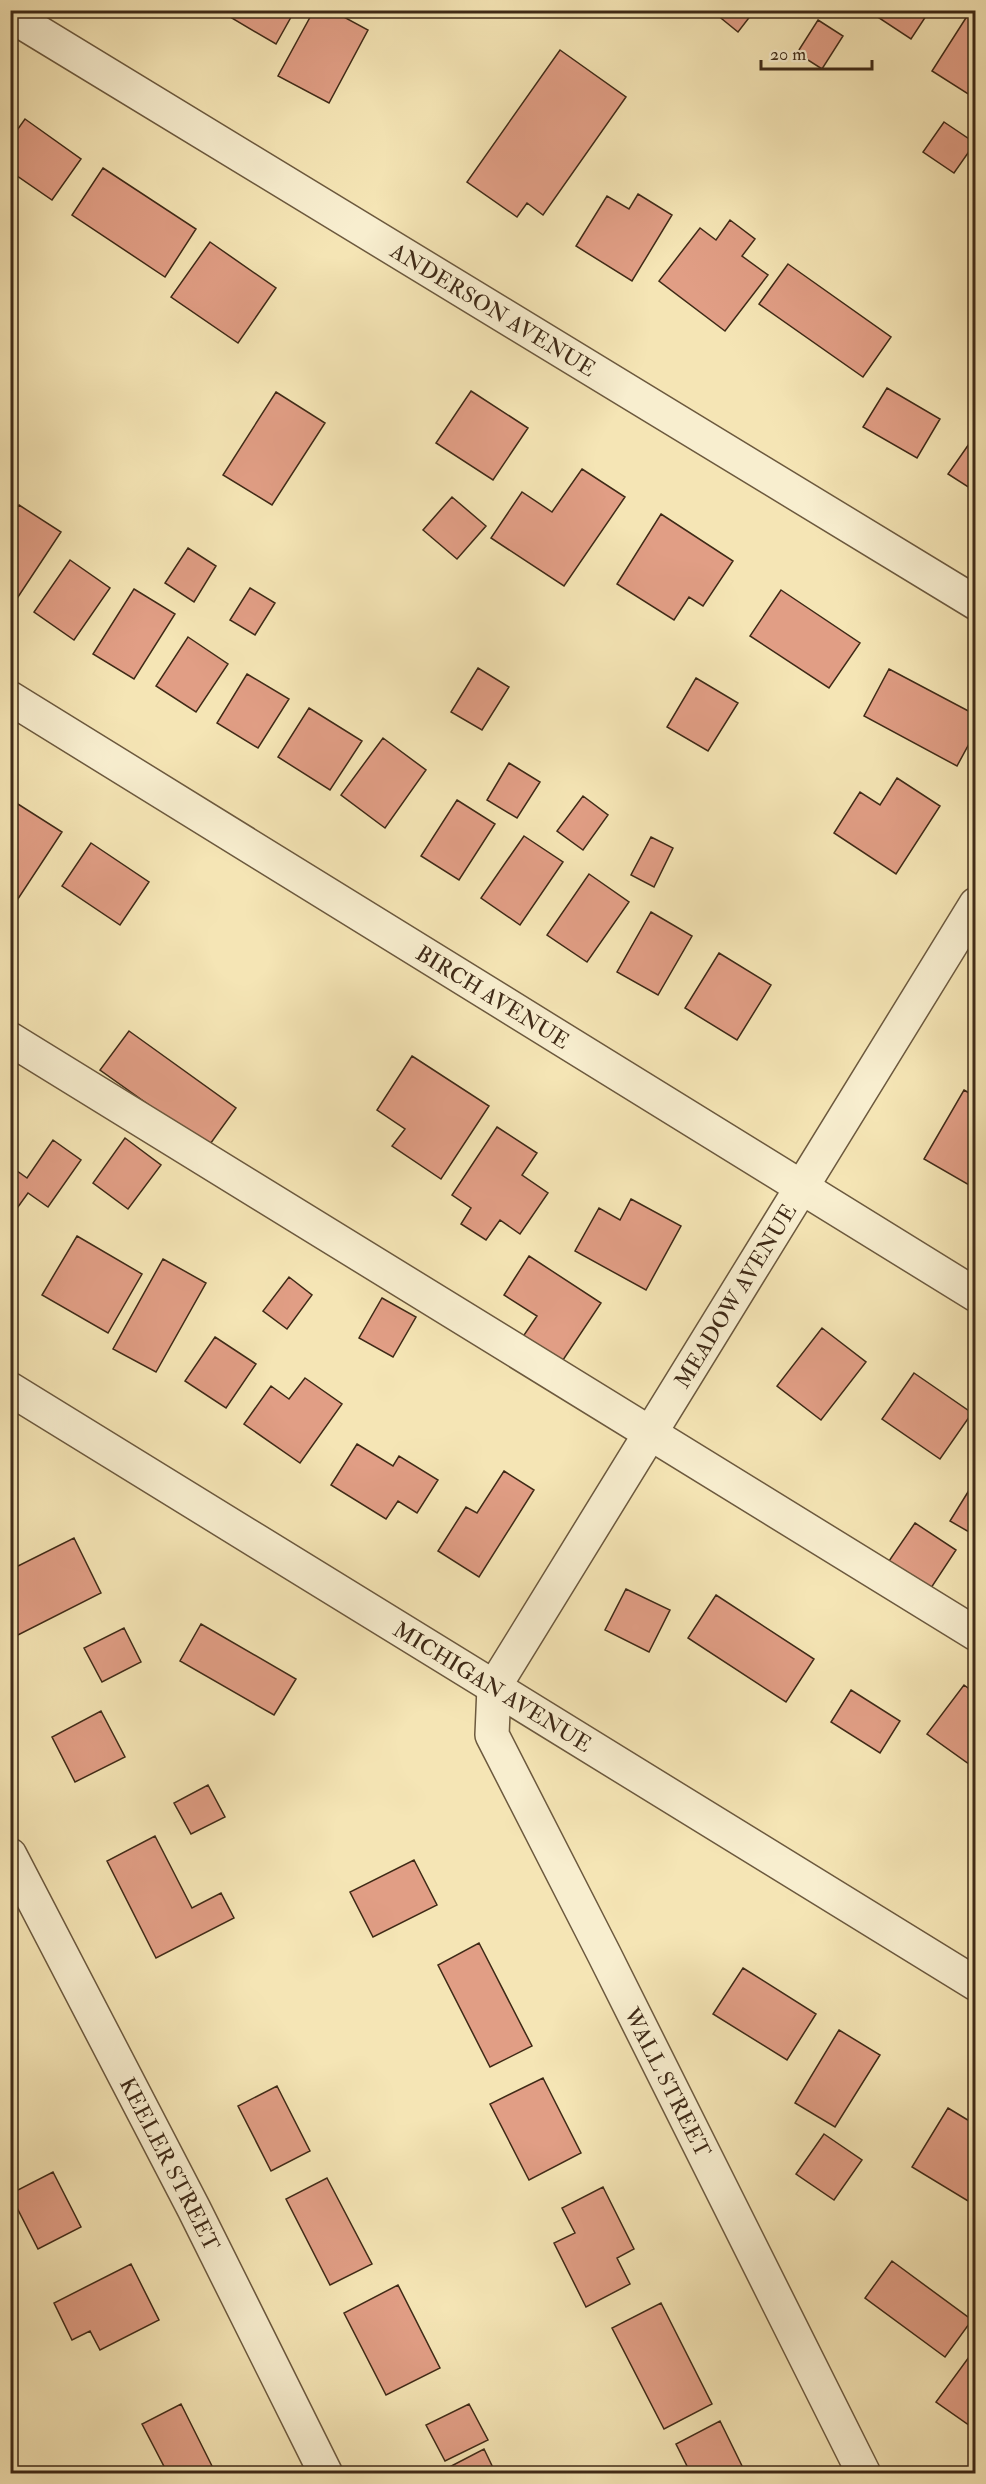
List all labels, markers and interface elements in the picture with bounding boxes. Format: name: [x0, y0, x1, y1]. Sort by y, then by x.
scale bar: [761, 33, 872, 71]
text: 20 m: [770, 43, 806, 66]
street label: ANDERSON AVENUE: [384, 237, 601, 383]
street label: BIRCH AVENUE: [411, 939, 575, 1056]
street label: MEADOW AVENUE: [668, 1199, 803, 1393]
street label: MICHIGAN AVENUE: [388, 1616, 597, 1759]
street label: WALL STREET: [617, 2002, 717, 2162]
street label: KEELER STREET: [113, 2073, 226, 2256]

